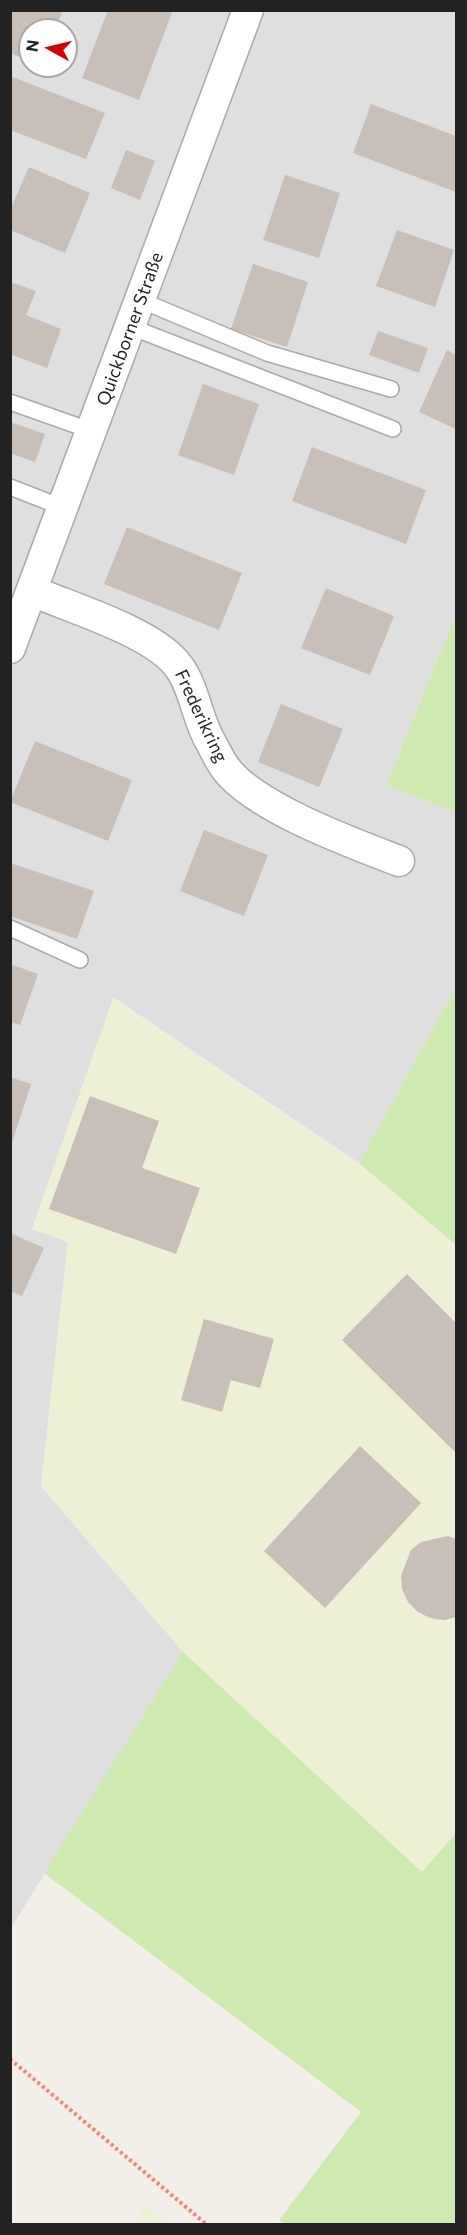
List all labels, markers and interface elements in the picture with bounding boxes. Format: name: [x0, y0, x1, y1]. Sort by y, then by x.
north arrow: [18, 18, 78, 78]
text: N: [21, 38, 42, 53]
street label: Quickborner Straße: [92, 249, 168, 409]
street label: Frederikring: [170, 666, 232, 766]

